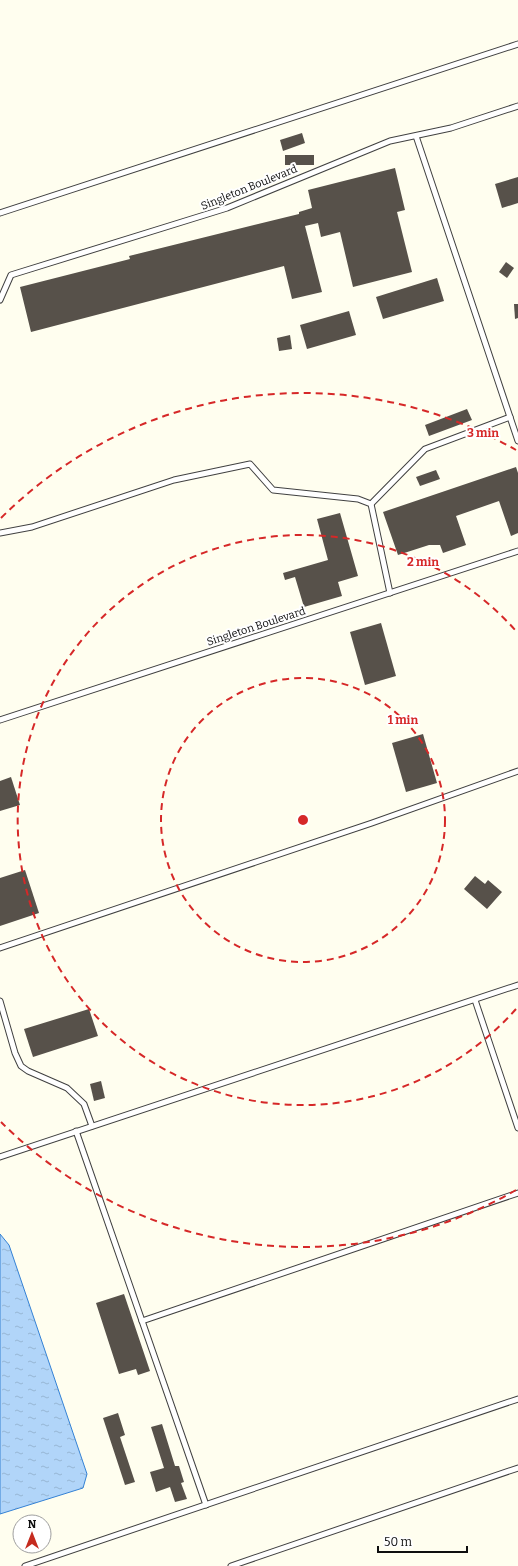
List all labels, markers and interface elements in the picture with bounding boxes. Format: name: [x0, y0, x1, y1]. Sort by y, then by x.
street label: Singleton Boulevard: [199, 162, 300, 213]
text: 3 min: [467, 426, 499, 440]
text: 2 min: [407, 555, 439, 569]
street label: Singleton Boulevard: [205, 604, 308, 649]
text: 1 min: [388, 713, 418, 727]
centre of rings: [296, 813, 310, 827]
north arrow: [12, 1514, 52, 1554]
text: N: [28, 1518, 37, 1531]
scale bar: [378, 1528, 467, 1554]
text: 50 m: [384, 1535, 413, 1549]

